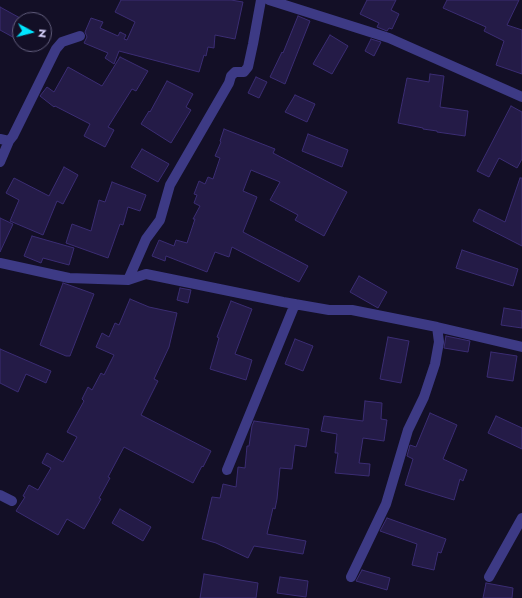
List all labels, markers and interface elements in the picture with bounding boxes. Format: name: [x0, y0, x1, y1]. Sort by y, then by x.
north arrow: [12, 12, 52, 52]
text: N: [34, 28, 51, 39]

